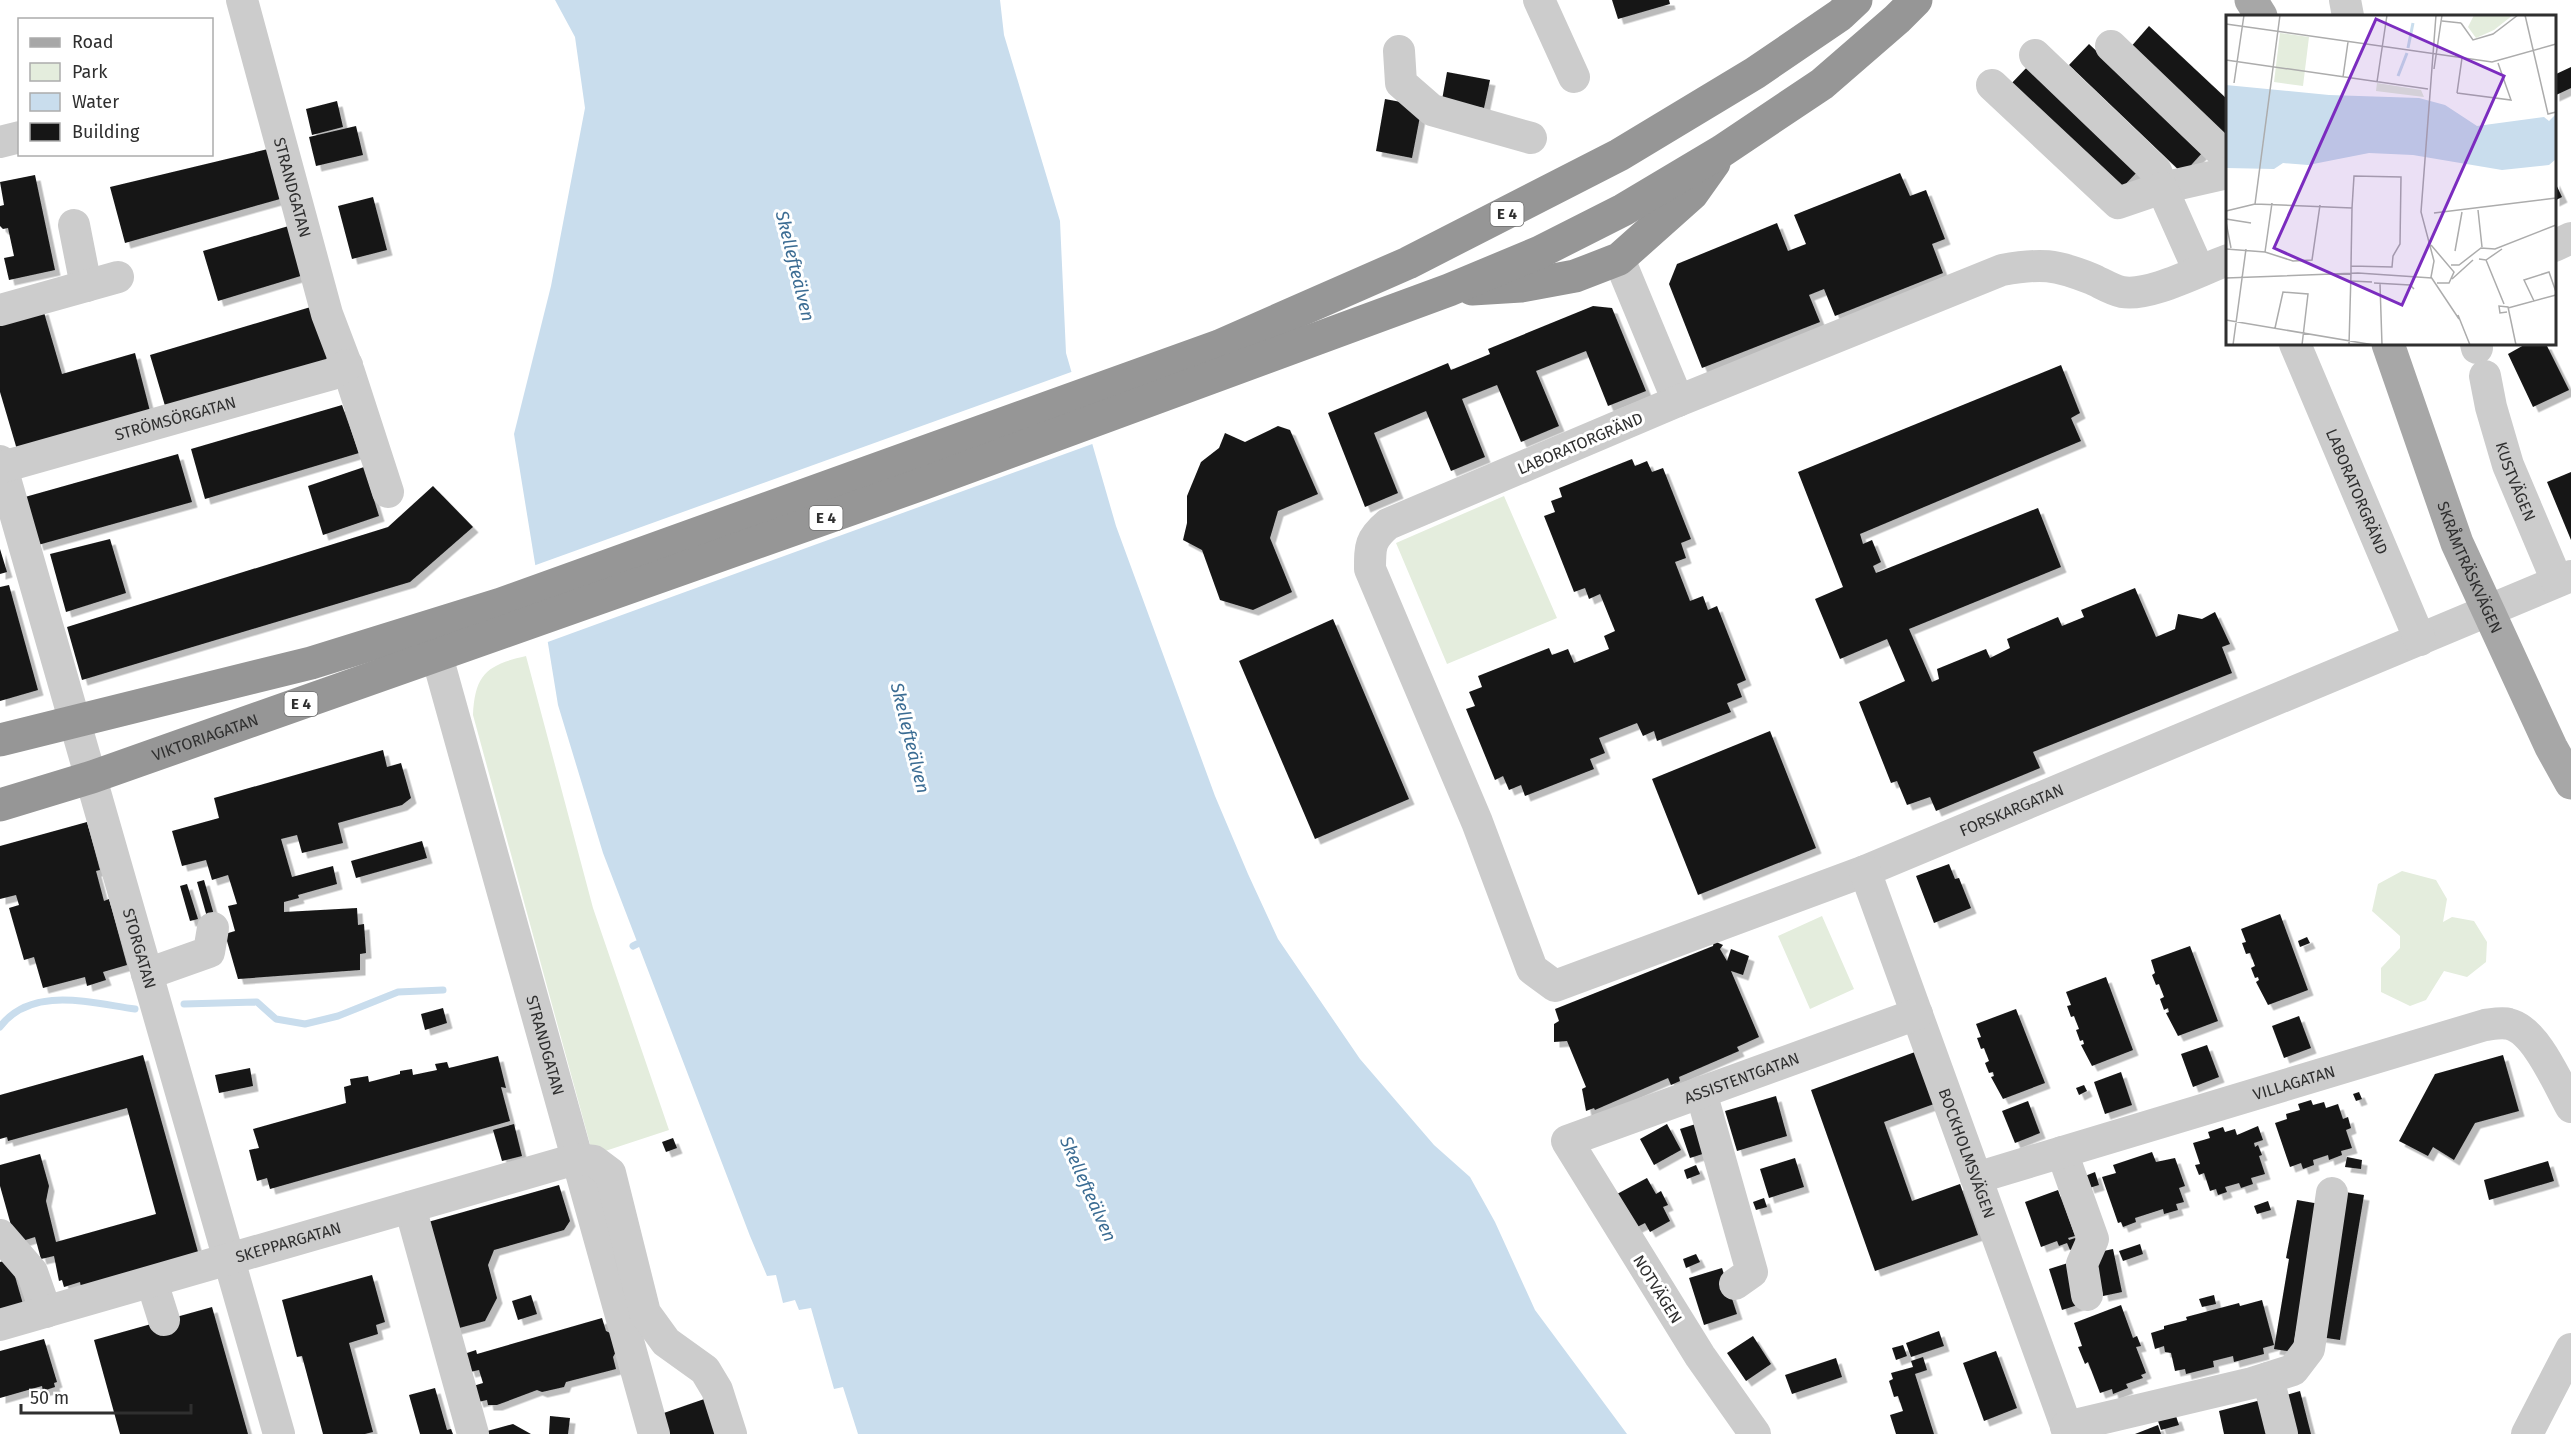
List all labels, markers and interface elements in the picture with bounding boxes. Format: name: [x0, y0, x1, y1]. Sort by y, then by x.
inset map: [2226, 15, 2556, 345]
legend: [18, 18, 213, 156]
text: Road: [72, 31, 114, 53]
text: Park: [72, 61, 108, 83]
text: Water: [72, 91, 119, 113]
text: Building: [72, 121, 140, 143]
street label: STRANDGATAN: [270, 135, 315, 240]
road number: E 4: [1490, 202, 1524, 226]
water label: Skellefteälven: [770, 207, 819, 324]
street label: STRÖMSÖRGATAN: [113, 393, 238, 445]
street label: LABORATORGRÄND: [1515, 408, 1646, 478]
street label: LABORATORGRÄND: [2322, 426, 2392, 557]
street label: KUSTVÄGEN: [2492, 440, 2540, 524]
street label: SKRÅMTRÄSKVÄGEN: [2433, 499, 2506, 636]
road number: E 4: [810, 506, 842, 530]
water label: Skellefteälven: [885, 679, 934, 796]
road number: E 4: [284, 692, 318, 716]
street label: VIKTORIAGATAN: [149, 710, 261, 765]
street label: FORSKARGATAN: [1957, 780, 2067, 840]
street label: STORGATAN: [119, 906, 160, 991]
street label: STRANDGATAN: [522, 993, 568, 1097]
street label: ASSISTENTGATAN: [1682, 1049, 1802, 1108]
street label: VILLAGATAN: [2251, 1062, 2337, 1104]
street label: BOCKHOLMSVÄGEN: [1934, 1086, 1999, 1221]
water label: Skellefteälven: [1055, 1132, 1121, 1245]
street label: SKEPPARGATAN: [233, 1218, 343, 1267]
street label: NOTVÄGEN: [1629, 1252, 1686, 1327]
scale bar: [21, 1377, 190, 1415]
text: 50 m: [30, 1387, 69, 1409]

